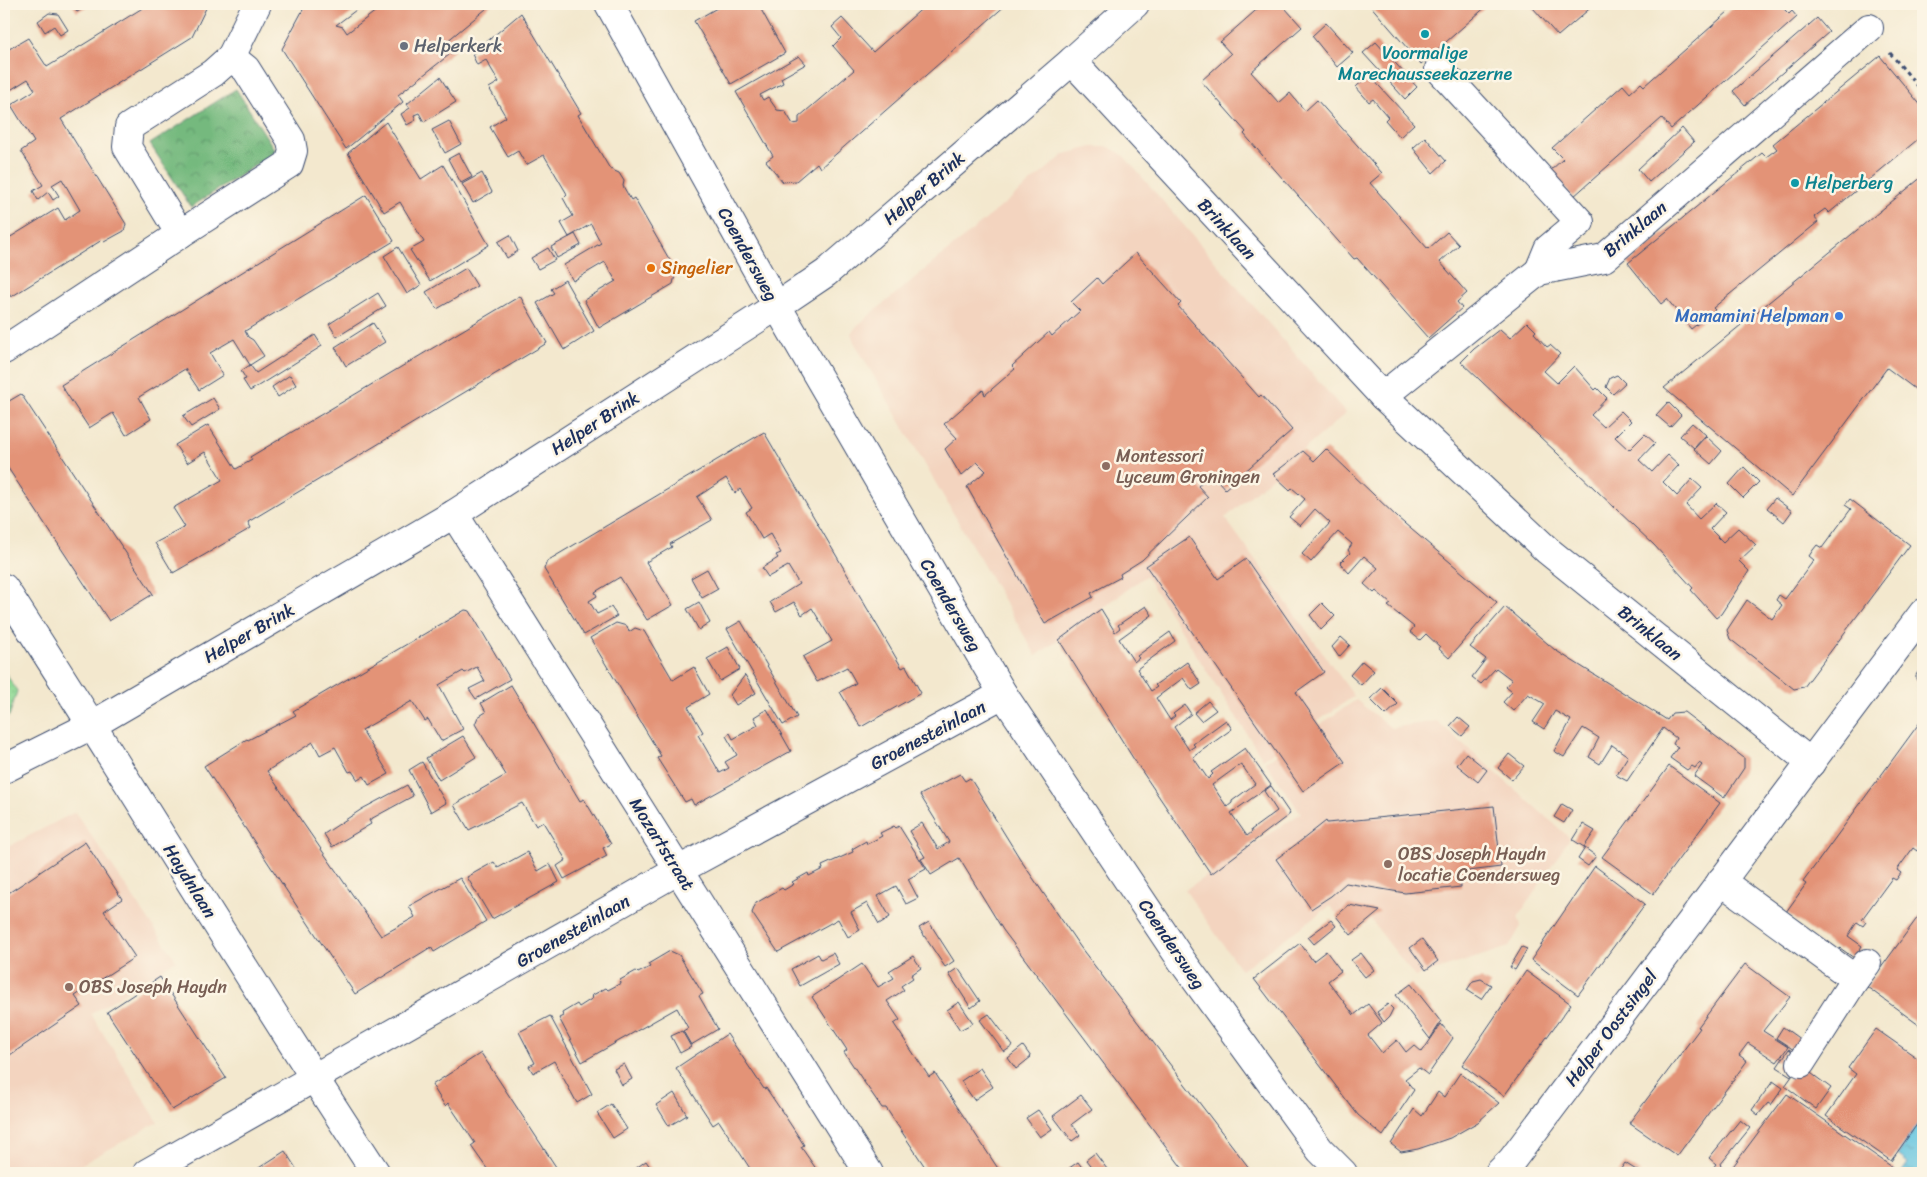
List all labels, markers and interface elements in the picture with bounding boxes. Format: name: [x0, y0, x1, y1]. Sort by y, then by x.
marker: Voormalige Marechausseekazerne: [1419, 28, 1431, 40]
place label: Helperkerk: [414, 30, 502, 62]
place label: Voormalige Marechausseekazerne: [1338, 37, 1512, 90]
marker: Helperkerk: [398, 40, 410, 52]
street label: Helper Brink: [875, 143, 973, 233]
place label: Helperberg: [1805, 167, 1893, 199]
marker: Helperberg: [1789, 177, 1801, 189]
street label: Brinklaan: [1189, 190, 1265, 268]
street label: Brinklaan: [1596, 192, 1675, 266]
street label: Coendersweg: [709, 201, 787, 307]
place label: Singelier: [661, 252, 734, 284]
marker: Singelier: [645, 262, 657, 274]
place label: Mamamini Helpman: [1675, 300, 1829, 332]
marker: Mamamini Helpman: [1833, 310, 1845, 322]
street label: Helper Brink: [544, 382, 646, 464]
place label: Montessori Lyceum Groningen: [1116, 440, 1260, 493]
marker: Montessori Lyceum Groningen: [1100, 460, 1112, 472]
street label: Coendersweg: [911, 552, 991, 658]
street label: Helper Brink: [197, 594, 301, 672]
street label: Brinklaan: [1610, 597, 1690, 669]
street label: Groenesteinlaan: [864, 691, 992, 779]
street label: Mozartstraat: [620, 791, 704, 897]
street label: Haydnlaan: [154, 837, 226, 925]
place label: OBS Joseph Haydn locatie Coendersweg: [1398, 838, 1560, 891]
marker: OBS Joseph Haydn locatie Coendersweg: [1382, 858, 1394, 870]
street label: Groenesteinlaan: [510, 885, 636, 977]
street label: Coendersweg: [1130, 892, 1214, 996]
street label: Helper Oostsingel: [1556, 962, 1666, 1094]
place label: OBS Joseph Haydn: [79, 971, 227, 1003]
marker: OBS Joseph Haydn: [63, 981, 75, 993]

